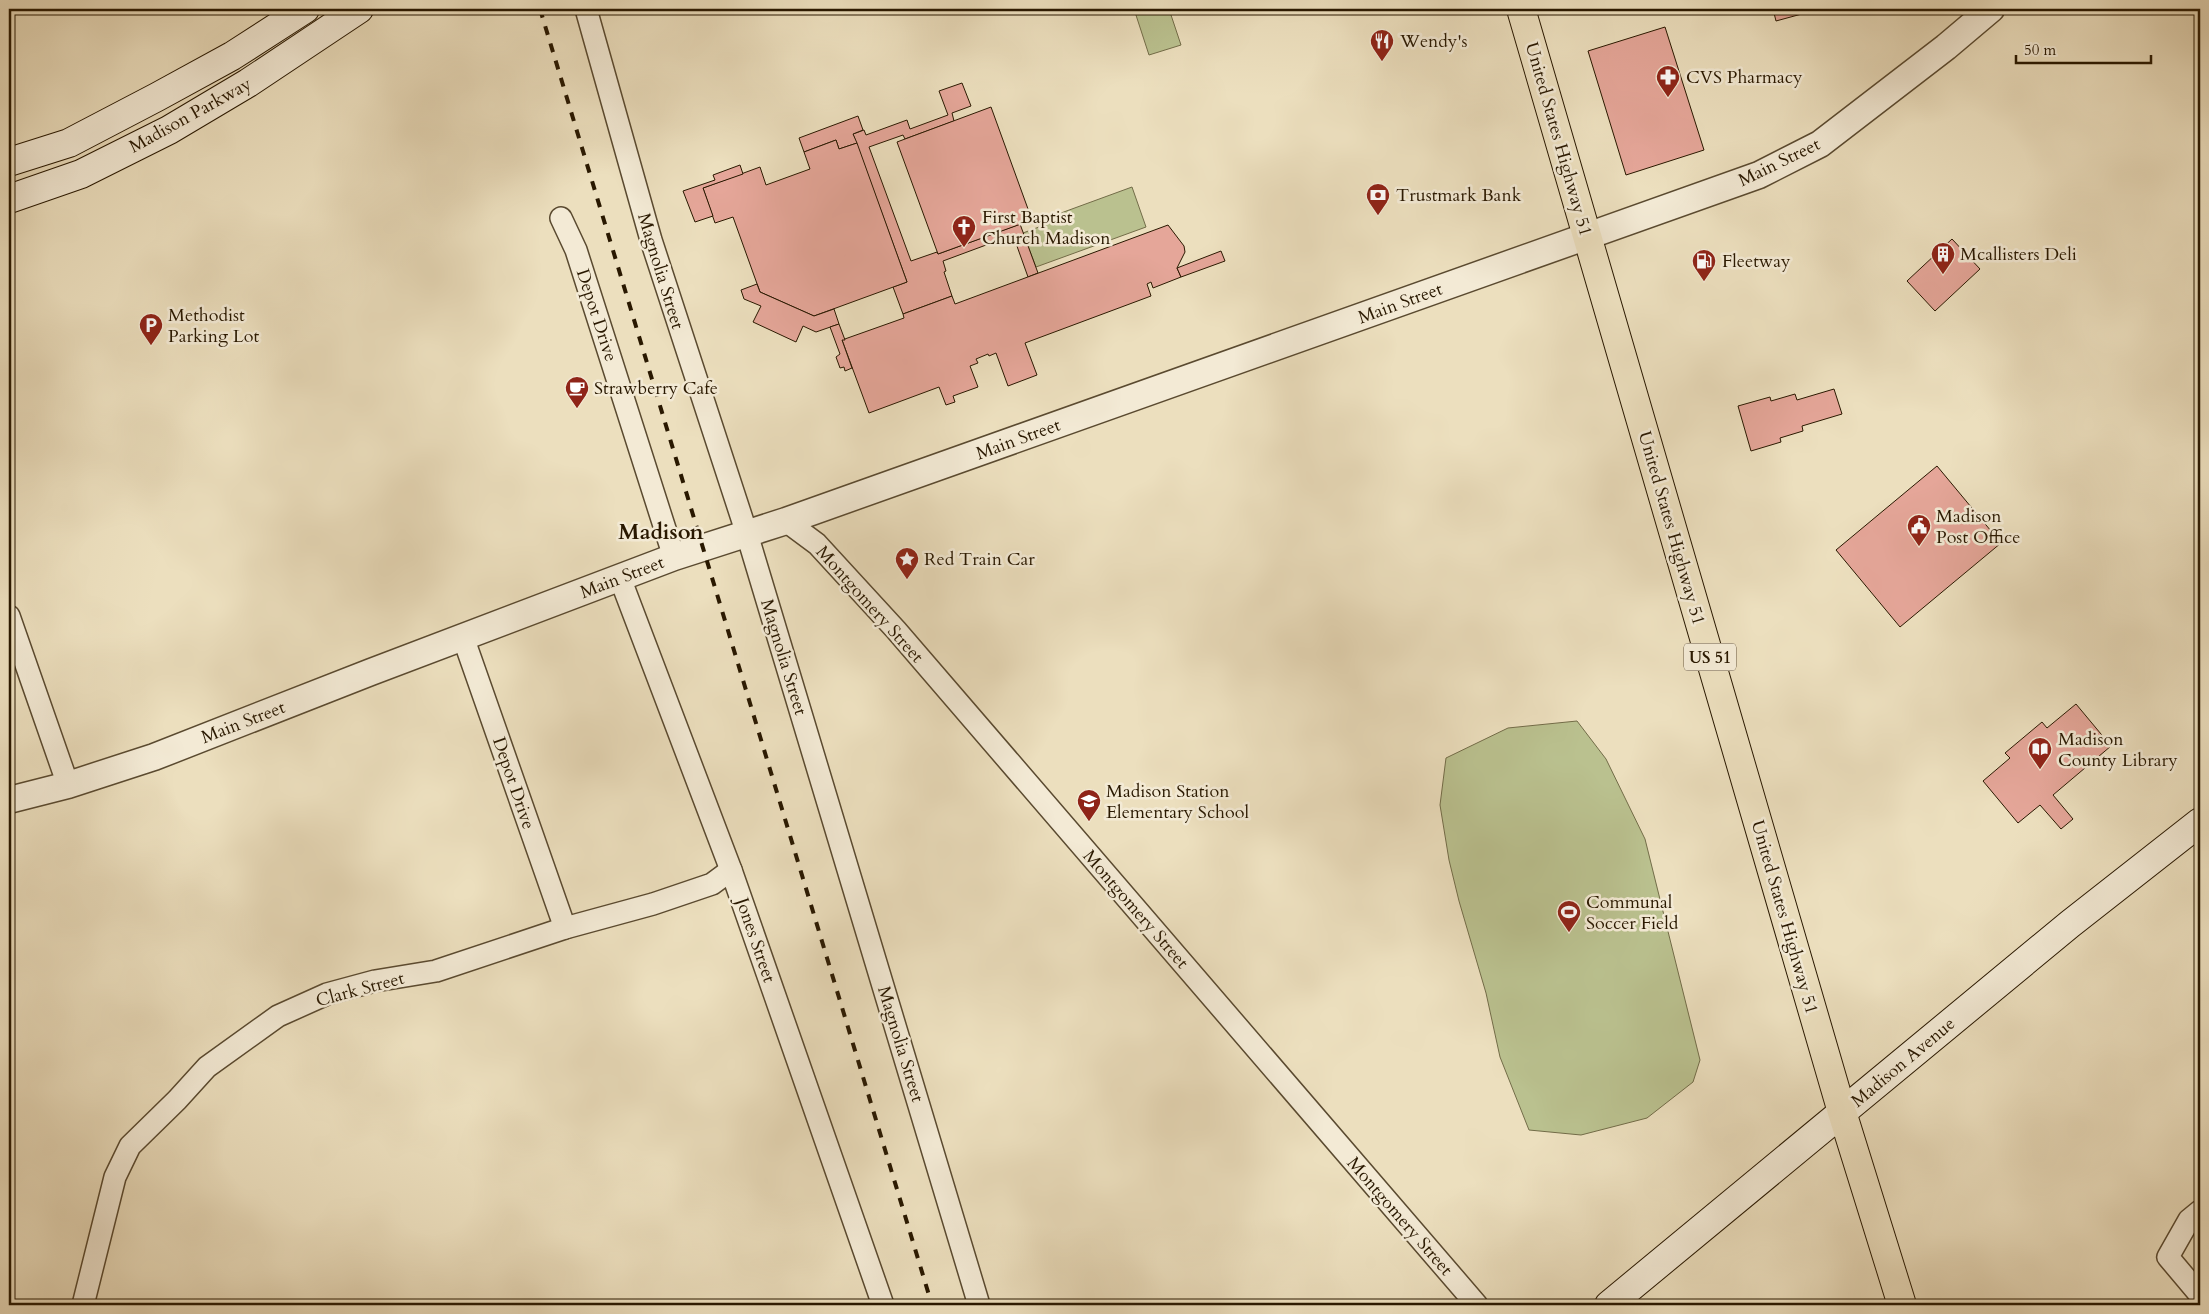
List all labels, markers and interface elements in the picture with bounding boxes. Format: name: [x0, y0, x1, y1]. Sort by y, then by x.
restaurant icon: Wendy's: [1369, 28, 1395, 62]
place label: Wendy's: [1399, 29, 1467, 54]
scale bar: [2016, 32, 2152, 64]
street label: United States Highway 51: [1519, 39, 1598, 239]
text: 50 m: [2024, 40, 2056, 60]
pharmacy icon: CVS Pharmacy: [1655, 64, 1681, 98]
place label: CVS Pharmacy: [1686, 65, 1803, 90]
street label: Madison Parkway: [124, 71, 256, 159]
street label: Main Street: [1734, 132, 1825, 193]
bank icon: Trustmark Bank: [1365, 182, 1391, 216]
place label: Trustmark Bank: [1396, 183, 1522, 208]
place label: First Baptist Church Madison: [982, 205, 1111, 251]
street label: Magnolia Street: [631, 210, 690, 333]
church icon: First Baptist Church Madison: [951, 214, 977, 248]
building icon: Mcallisters Deli: [1930, 241, 1956, 275]
place label: Mcallisters Deli: [1960, 242, 2077, 267]
fuel station icon: Fleetway: [1691, 248, 1717, 282]
place label: Fleetway: [1722, 249, 1791, 274]
street label: Depot Drive: [570, 266, 623, 365]
street label: Main Street: [1354, 277, 1446, 330]
place label: Methodist Parking Lot: [168, 303, 259, 349]
parking icon: Methodist Parking Lot: [138, 312, 164, 346]
cafe icon: Strawberry Cafe: [564, 375, 590, 409]
place label: Strawberry Cafe: [594, 376, 718, 401]
street label: Main Street: [972, 413, 1064, 466]
street label: United States Highway 51: [1632, 428, 1711, 628]
place label: Madison Post Office: [1936, 504, 2020, 550]
public building icon: Madison Post Office: [1906, 513, 1932, 547]
district label: Madison: [618, 517, 704, 547]
street label: Montgomery Street: [810, 540, 929, 669]
place icon: Red Train Car: [894, 546, 920, 580]
place label: Red Train Car: [924, 547, 1035, 572]
street label: Main Street: [577, 550, 668, 605]
street label: Magnolia Street: [754, 596, 813, 719]
road number: US 51: [1684, 644, 1736, 670]
street label: Main Street: [198, 695, 289, 750]
place label: Madison County Library: [2058, 727, 2178, 773]
street label: Depot Drive: [486, 734, 541, 833]
library icon: Madison County Library: [2027, 736, 2053, 770]
place label: Madison Station Elementary School: [1106, 779, 1249, 825]
school or university icon: Madison Station Elementary School: [1076, 788, 1102, 822]
street label: United States Highway 51: [1745, 817, 1824, 1017]
street label: Montgomery Street: [1077, 845, 1194, 974]
place label: Communal Soccer Field: [1586, 890, 1679, 936]
street label: Jones Street: [728, 891, 782, 986]
sports icon: Communal Soccer Field: [1556, 899, 1582, 933]
street label: Clark Street: [313, 966, 407, 1013]
street label: Magnolia Street: [871, 983, 930, 1106]
street label: Madison Avenue: [1846, 1011, 1961, 1113]
street label: Montgomery Street: [1341, 1152, 1458, 1281]

